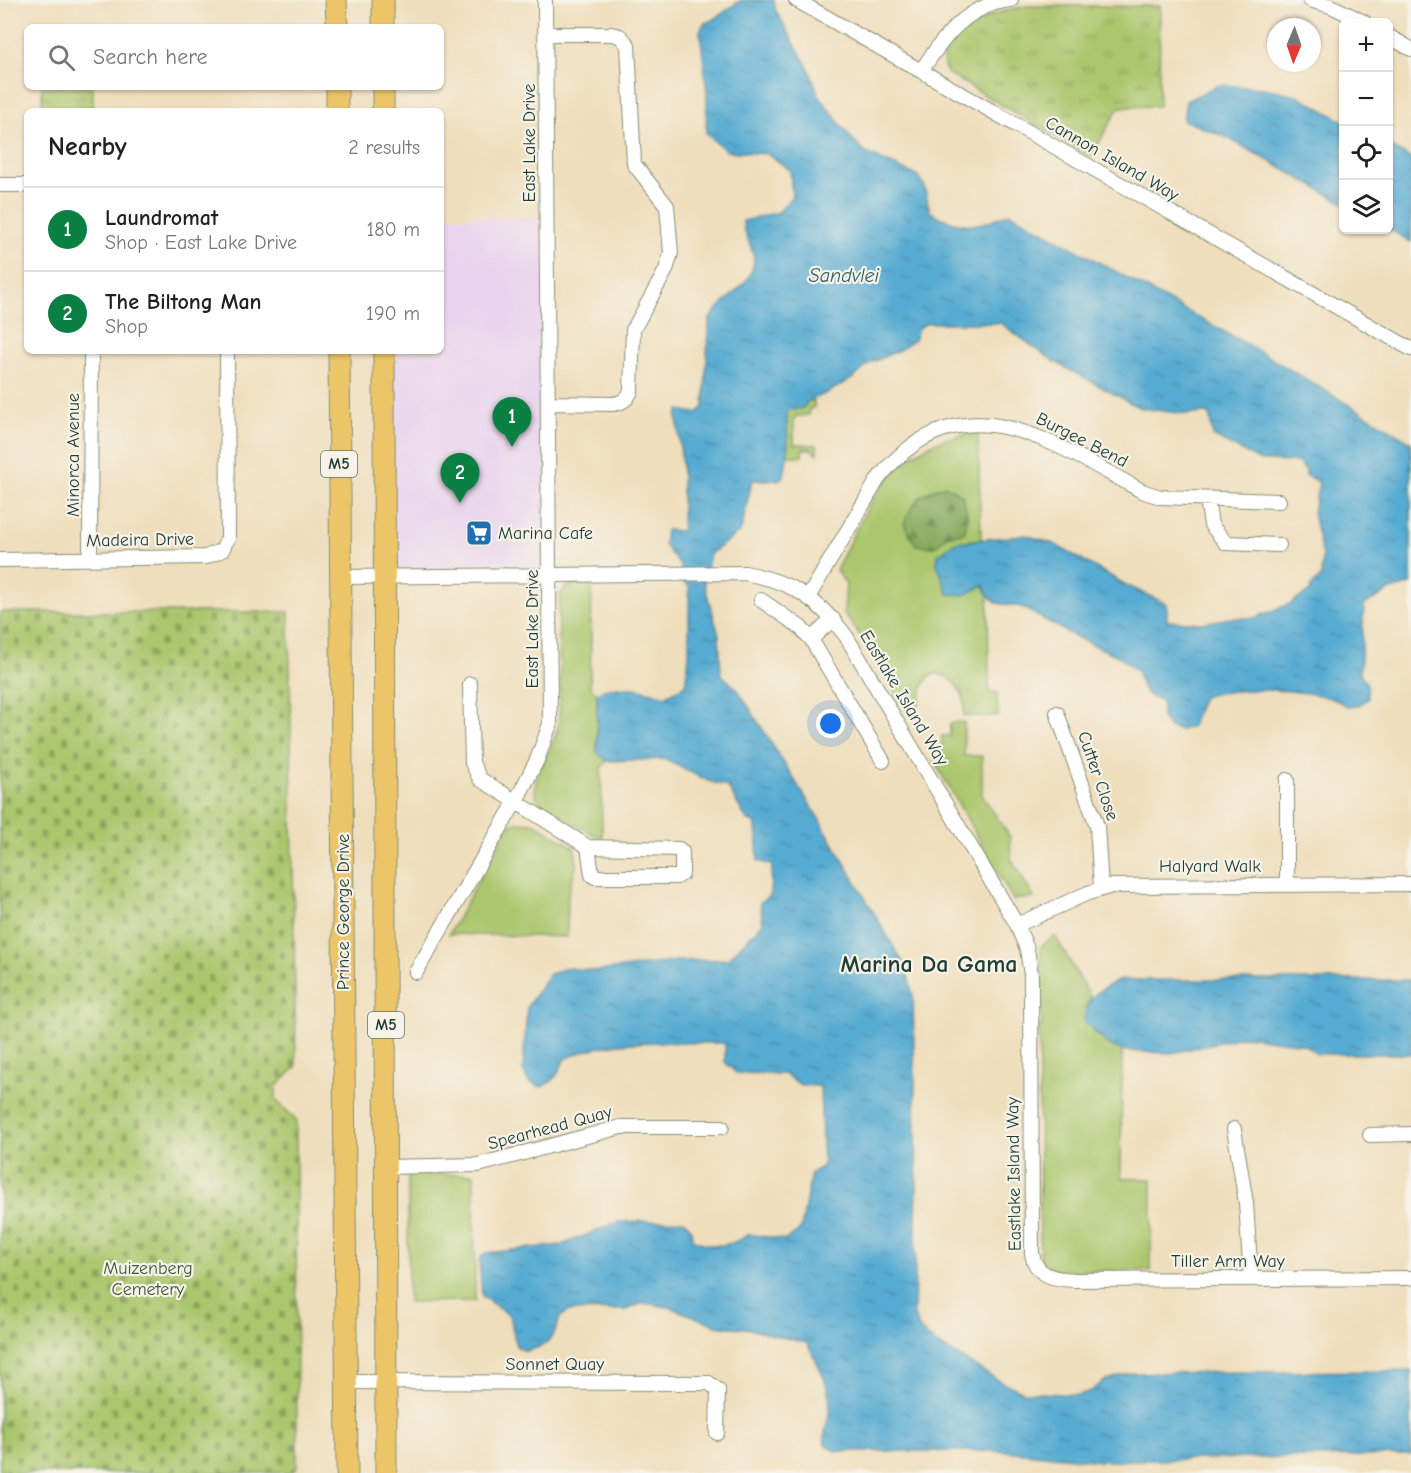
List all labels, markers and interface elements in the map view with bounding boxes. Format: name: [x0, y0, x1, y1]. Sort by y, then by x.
north arrow: [1267, 18, 1321, 72]
map controls: [1339, 18, 1393, 234]
button: +: [1339, 18, 1393, 72]
search box: [24, 24, 444, 90]
icon: search: [45, 41, 78, 74]
text: Search here: [93, 44, 208, 70]
button: −: [1339, 72, 1393, 126]
street label: East Lake Drive: [519, 84, 540, 202]
street label: Cannon Island Way: [1041, 112, 1183, 206]
button: locate: [1339, 126, 1393, 180]
text: Nearby: [48, 132, 127, 162]
text: 2 results: [348, 136, 420, 159]
button: layers: [1339, 180, 1393, 234]
text: Laundromat: [105, 205, 218, 231]
text: 1: [64, 218, 71, 241]
text: 180 m: [366, 218, 420, 241]
text: Shop · East Lake Drive: [105, 231, 297, 254]
water label: Sandvlei: [809, 264, 880, 287]
text: The Biltong Man: [105, 289, 262, 315]
text: 2: [63, 302, 72, 325]
text: 190 m: [366, 302, 420, 325]
text: Shop: [105, 315, 148, 338]
street label: Minorca Avenue: [63, 393, 84, 517]
pin: 1: [492, 398, 532, 447]
street label: Burgee Bend: [1033, 408, 1131, 472]
road number: M5: [321, 451, 357, 477]
pin: 2: [440, 454, 480, 503]
supermarket icon: Marina Cafe: [464, 518, 494, 548]
place label: Marina Cafe: [498, 523, 593, 544]
street label: Madeira Drive: [86, 529, 194, 551]
street label: East Lake Drive: [522, 570, 543, 688]
street label: Eastlake Island Way: [855, 626, 953, 770]
your location: [816, 709, 845, 738]
street label: Cutter Close: [1073, 729, 1123, 823]
street label: Prince George Drive: [333, 834, 354, 990]
street label: Halyard Walk: [1159, 856, 1261, 877]
district label: Marina Da Gama: [841, 950, 1017, 978]
road number: M5: [368, 1012, 404, 1038]
street label: Eastlake Island Way: [1002, 1096, 1026, 1251]
street label: Spearhead Quay: [486, 1101, 615, 1155]
street label: Tiller Arm Way: [1171, 1251, 1286, 1272]
park label: Muizenberg Cemetery: [103, 1258, 193, 1300]
street label: Sonnet Quay: [506, 1354, 605, 1375]

